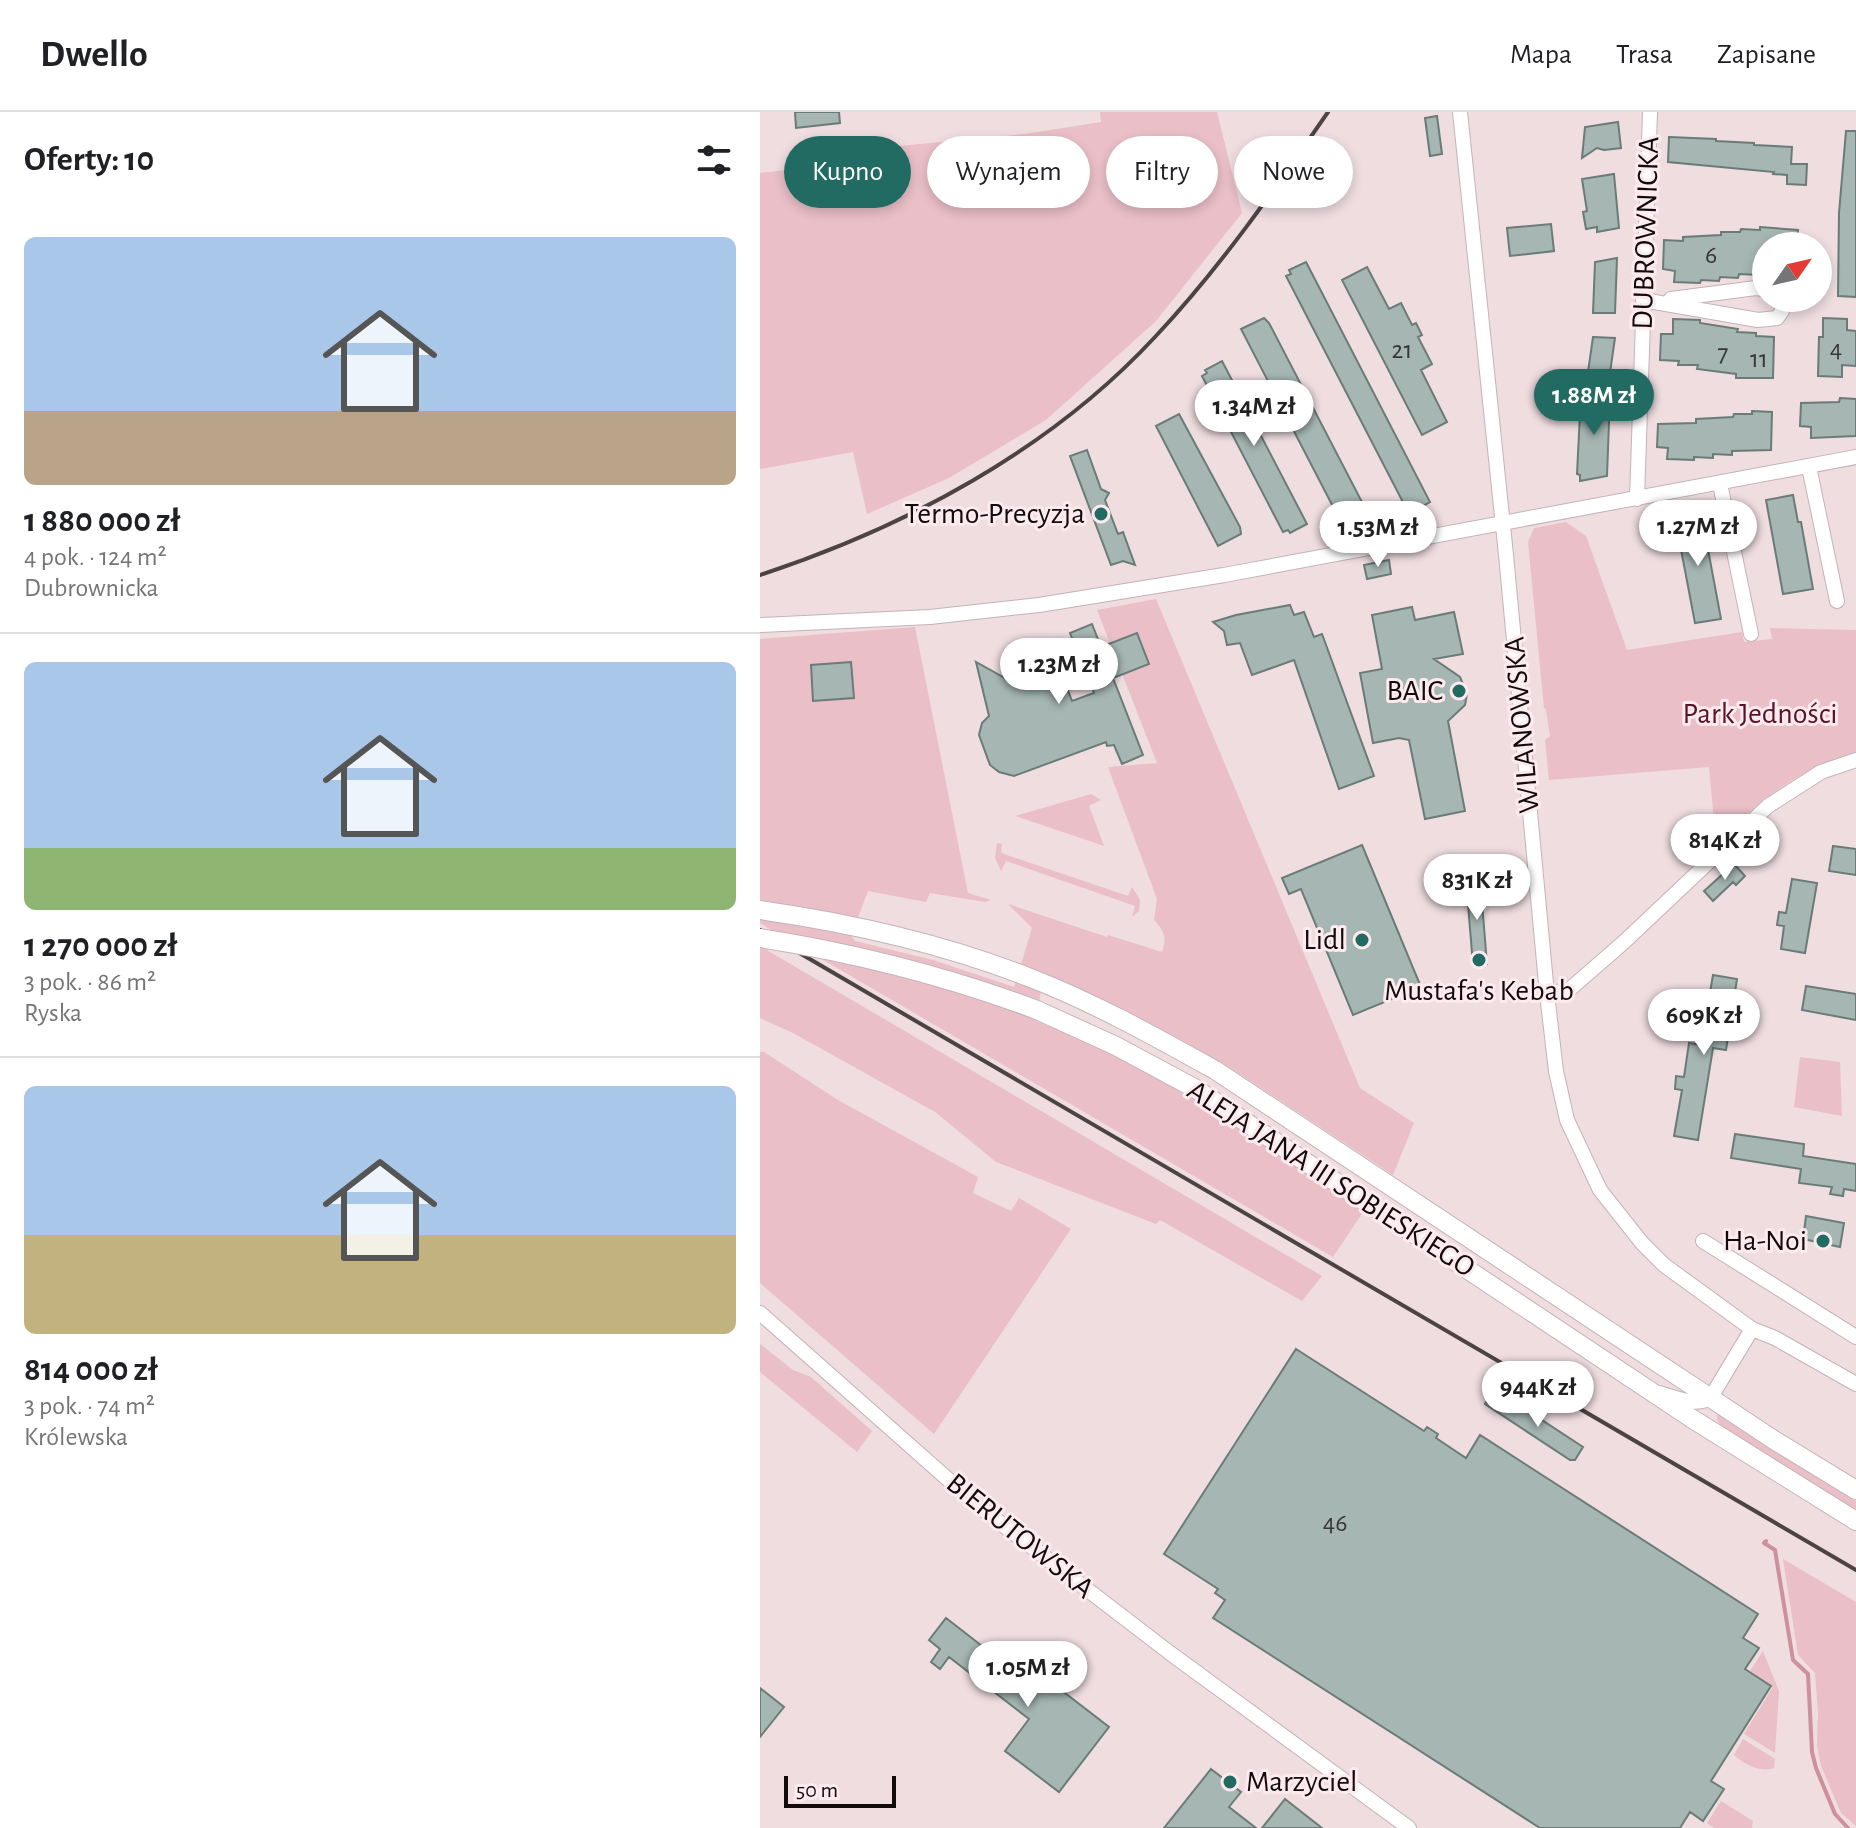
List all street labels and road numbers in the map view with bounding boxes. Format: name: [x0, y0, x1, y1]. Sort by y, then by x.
street label: DUBROWNICKA: [1628, 136, 1664, 330]
street label: WILANOWSKA: [1499, 635, 1545, 815]
street label: ALEJA JANA III SOBIESKIEGO: [1182, 1075, 1480, 1283]
street label: BIERUTOWSKA: [941, 1468, 1099, 1604]

